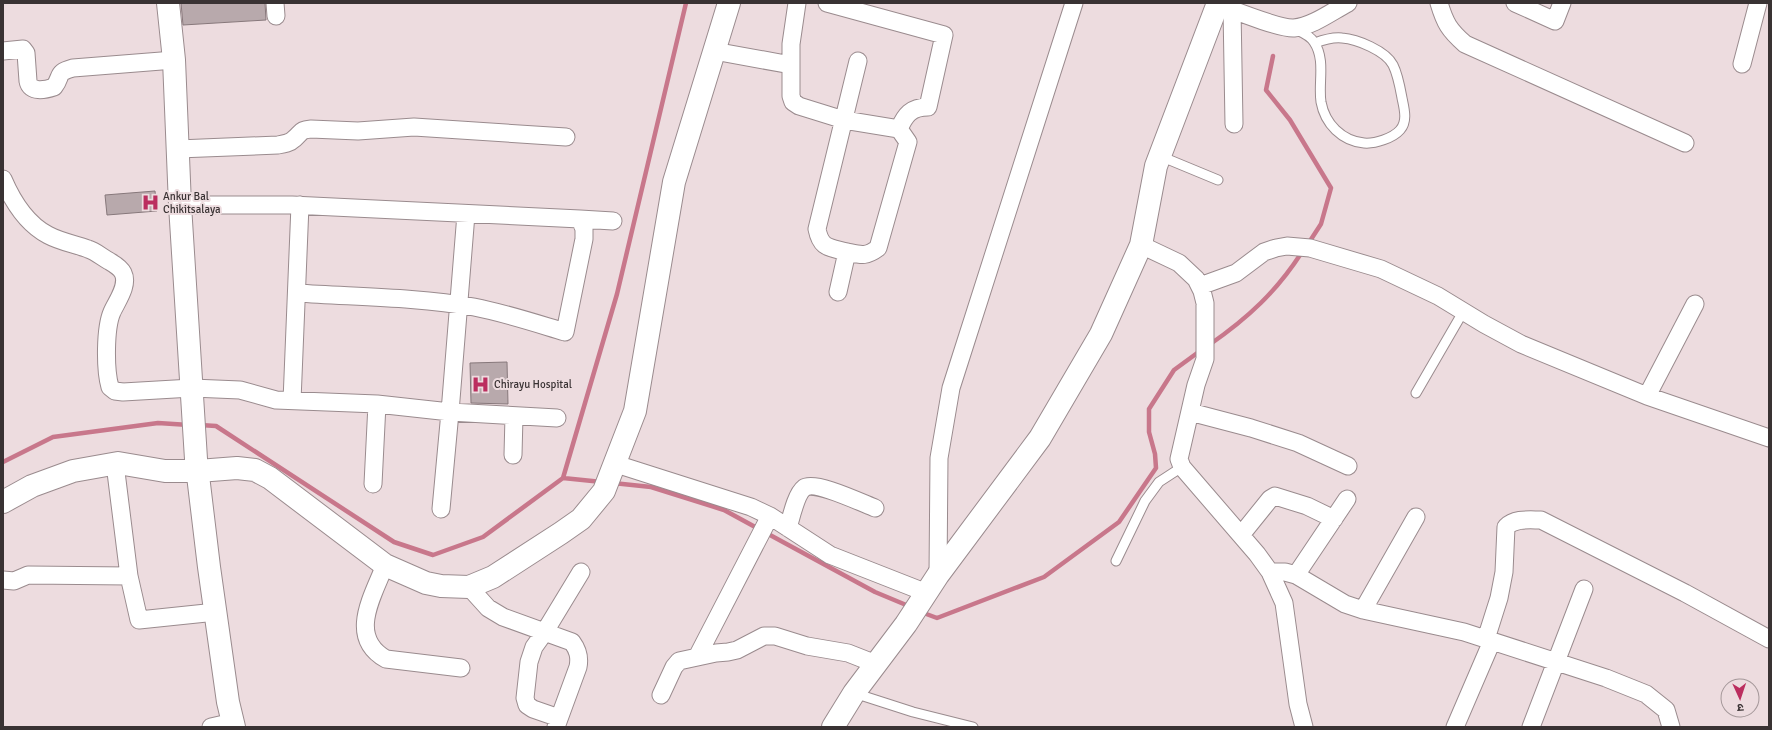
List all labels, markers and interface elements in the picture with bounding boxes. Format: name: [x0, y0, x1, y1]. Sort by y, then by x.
place label: Ankur Bal Chikitsalaya: [163, 190, 221, 216]
hospital icon: Ankur Bal Chikitsalaya: [140, 192, 160, 212]
hospital icon: Chirayu Hospital: [471, 374, 491, 394]
place label: Chirayu Hospital: [494, 378, 572, 391]
north arrow: [1720, 678, 1760, 718]
text: उ: [1736, 701, 1744, 714]

